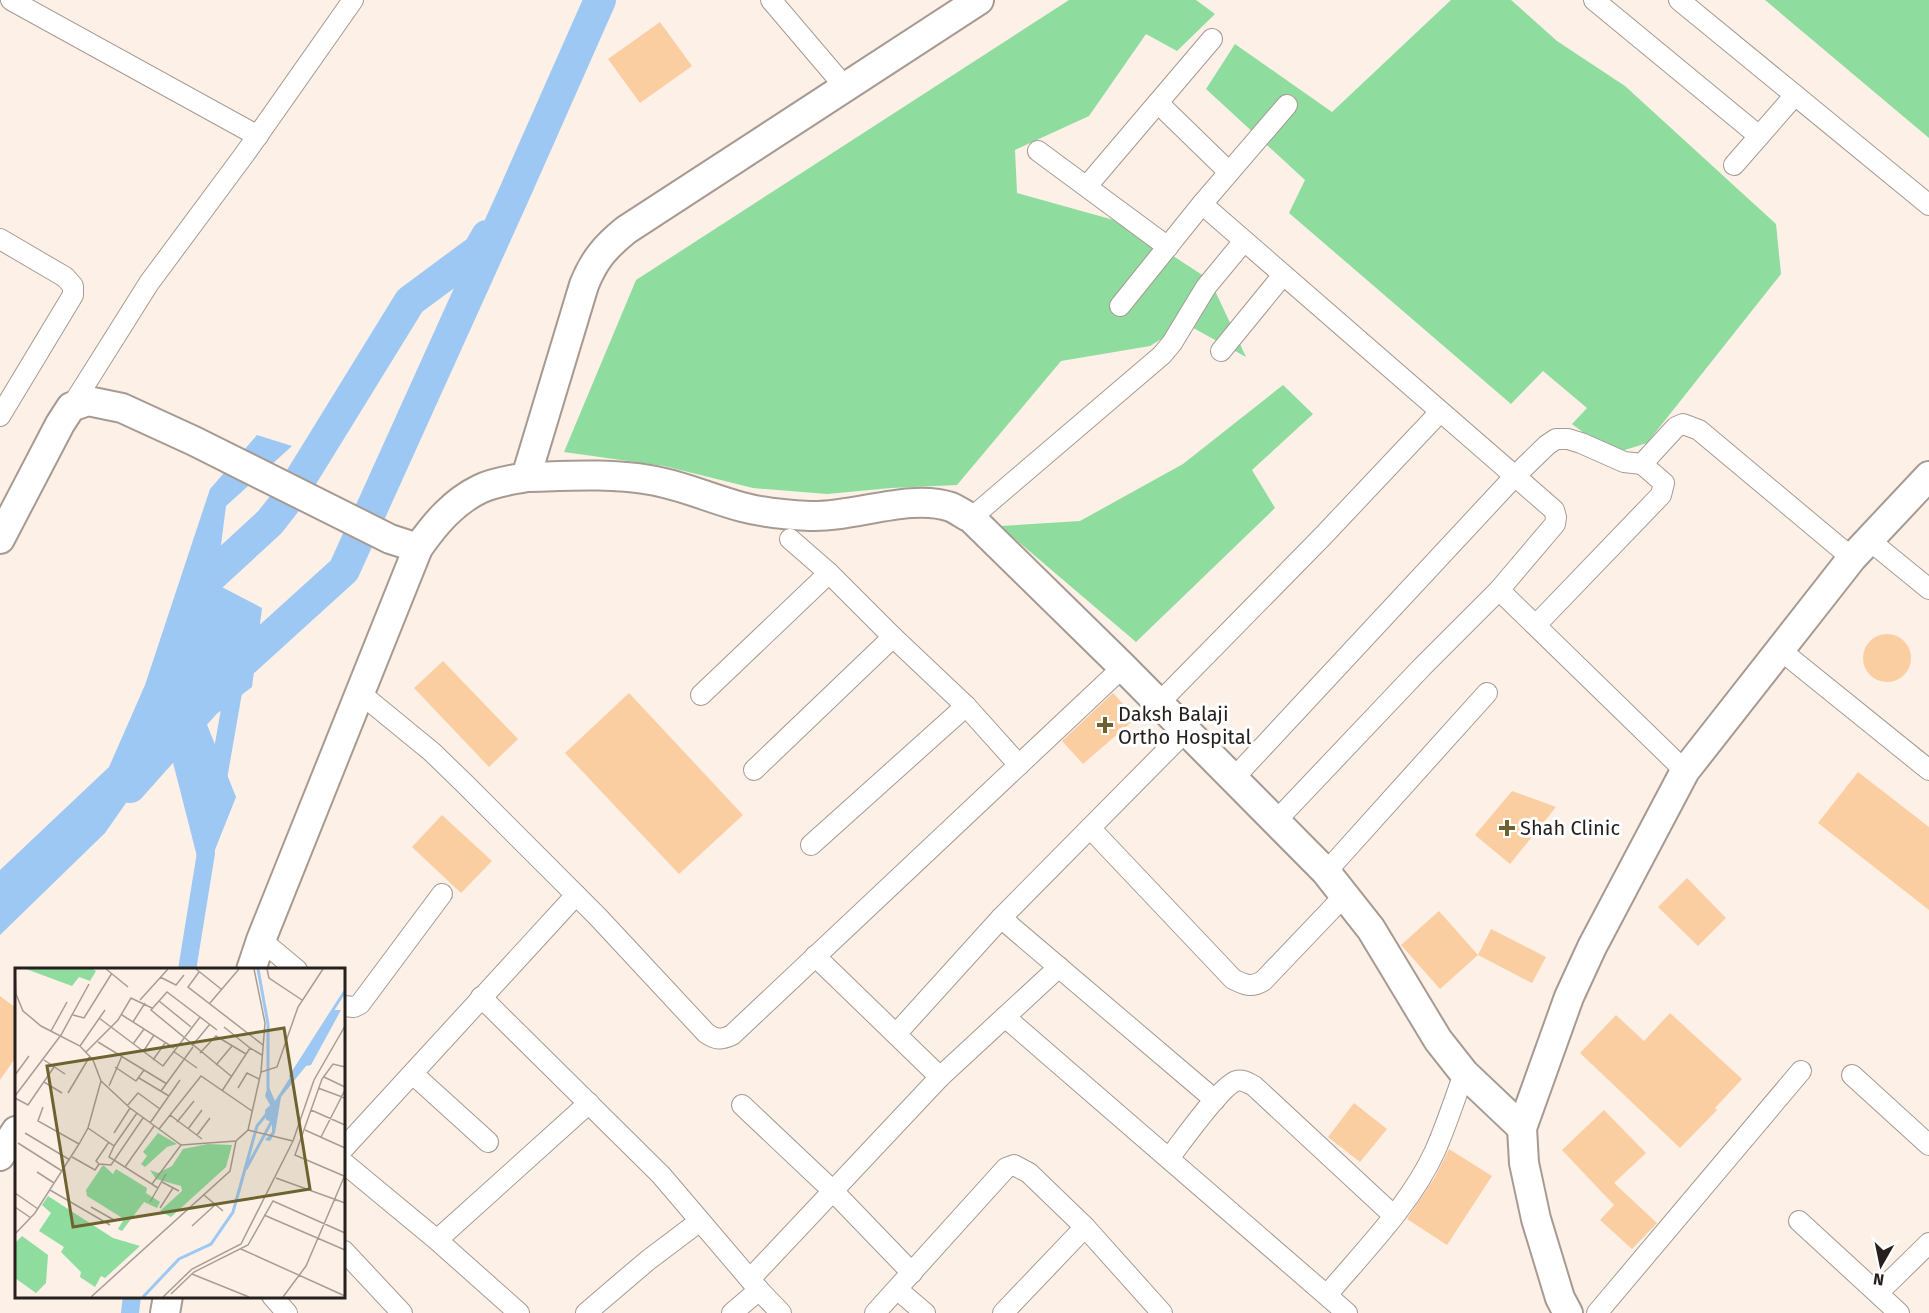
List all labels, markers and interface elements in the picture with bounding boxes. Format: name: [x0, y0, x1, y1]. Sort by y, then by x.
place label: Daksh Balaji Ortho Hospital: [1118, 702, 1251, 749]
marker: Daksh Balaji Ortho Hospital: [1096, 716, 1114, 734]
place label: Shah Clinic: [1520, 816, 1620, 840]
marker: Shah Clinic: [1498, 819, 1516, 837]
inset map: [15, 968, 345, 1298]
north arrow: [1851, 1235, 1911, 1295]
text: N: [1872, 1269, 1885, 1290]

